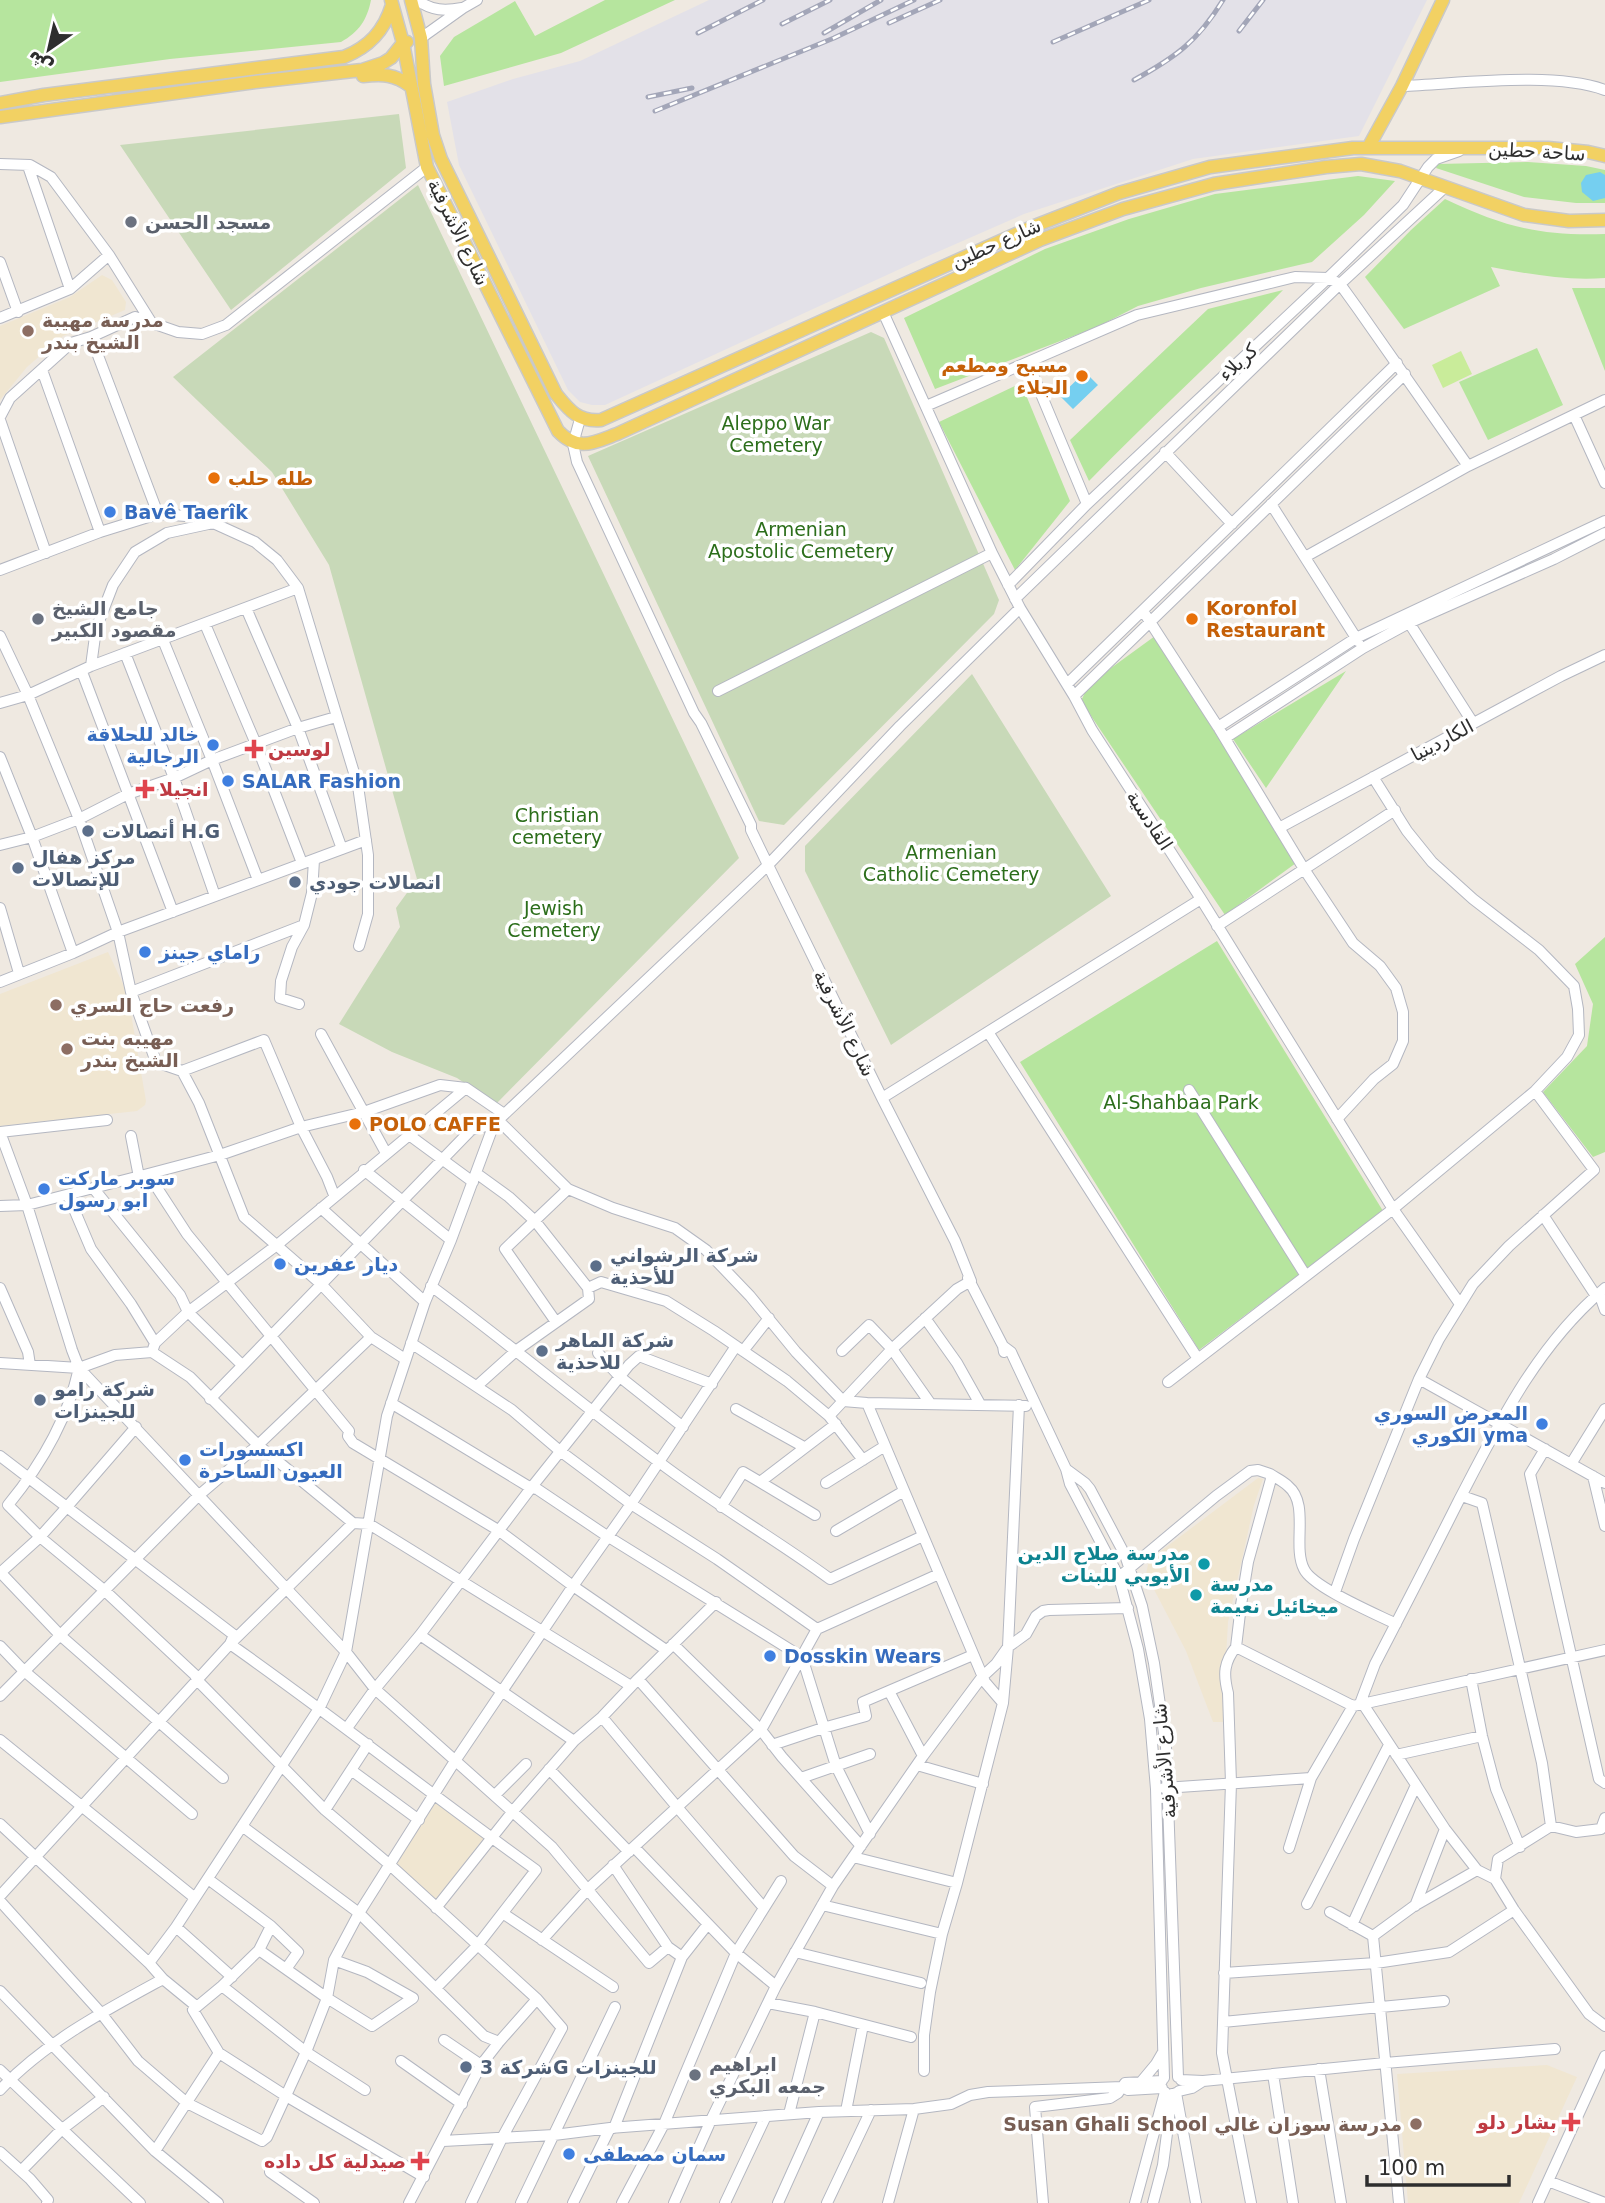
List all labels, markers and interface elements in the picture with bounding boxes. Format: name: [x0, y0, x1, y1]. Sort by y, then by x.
north arrow: [14, 14, 84, 84]
text: ش: [22, 46, 57, 80]
street label: ساحة حطين: [1488, 137, 1586, 166]
street label: شارع الأشرفية: [423, 175, 494, 289]
place label: مسجد الحسن: [145, 211, 271, 234]
street label: شارع حطين: [948, 213, 1045, 273]
marker: مسجد الحسن: [123, 214, 139, 230]
place label: مدرسة مهيبة الشيخ بندر: [41, 309, 164, 354]
marker: مدرسة مهيبة الشيخ بندر: [20, 323, 36, 339]
street label: كربلاء: [1214, 338, 1263, 386]
place label: مسبح ومطعم الجلاء: [941, 354, 1068, 398]
marker: مسبح ومطعم الجلاء: [1074, 368, 1090, 384]
park label: Aleppo War Cemetery: [722, 412, 831, 456]
place label: طله حلب: [228, 467, 313, 489]
marker: طله حلب: [206, 470, 222, 486]
place label: Bavê Taerîk: [124, 501, 248, 523]
marker: Bavê Taerîk: [102, 504, 118, 520]
park label: Armenian Apostolic Cemetery: [708, 518, 894, 562]
place label: جامع الشيخ مقصود الكبير: [51, 597, 176, 642]
place label: Koronfol Restaurant: [1206, 597, 1325, 641]
marker: جامع الشيخ مقصود الكبير: [30, 611, 46, 627]
marker: Koronfol Restaurant: [1184, 611, 1200, 627]
street label: الكاردينيا: [1407, 714, 1477, 766]
place label: خالد للحلاقة الرجالية: [86, 723, 199, 768]
marker: خالد للحلاقة الرجالية: [205, 737, 221, 753]
place label: لوسين: [268, 738, 331, 761]
marker: لوسين: [246, 741, 262, 757]
place label: SALAR Fashion: [242, 770, 401, 792]
marker: SALAR Fashion: [220, 773, 236, 789]
place label: انجيلا: [159, 778, 209, 800]
marker: انجيلا: [137, 781, 153, 797]
street label: القادسية: [1123, 786, 1177, 854]
park label: Christian cemetery: [512, 804, 602, 848]
place label: أتصالات H.G: [102, 819, 220, 842]
marker: أتصالات H.G: [80, 823, 96, 839]
park label: Armenian Catholic Cemetery: [863, 841, 1039, 885]
place label: مركز هفال للإتصالات: [32, 846, 136, 891]
marker: مركز هفال للإتصالات: [10, 860, 26, 876]
place label: اتصالات جودي: [309, 871, 441, 895]
marker: اتصالات جودي: [287, 874, 303, 890]
park label: Jewish Cemetery: [507, 897, 601, 941]
place label: راماي جينز: [158, 941, 260, 965]
marker: راماي جينز: [137, 944, 153, 960]
street label: شارع الأشرفية: [809, 966, 880, 1080]
place label: رفعت حاج السري: [70, 994, 234, 1018]
marker: رفعت حاج السري: [48, 997, 64, 1013]
place label: مهيبه بنت الشيخ بندر: [80, 1027, 179, 1072]
marker: مهيبه بنت الشيخ بندر: [59, 1041, 75, 1057]
park label: Al-Shahbaa Park: [1103, 1091, 1259, 1113]
place label: POLO CAFFE: [369, 1113, 501, 1135]
marker: POLO CAFFE: [347, 1116, 363, 1132]
place label: سوبر ماركت ابو رسول: [58, 1167, 175, 1212]
marker: سوبر ماركت ابو رسول: [36, 1181, 52, 1197]
place label: شركة الرشواني للأحذية: [610, 1244, 759, 1288]
place label: ديار عفرين: [294, 1253, 399, 1276]
marker: ديار عفرين: [272, 1256, 288, 1272]
marker: شركة الرشواني للأحذية: [588, 1258, 604, 1274]
place label: شركة الماهر للاحذية: [555, 1329, 674, 1373]
marker: شركة الماهر للاحذية: [534, 1343, 550, 1359]
place label: شركة رامو للجينزات: [53, 1378, 155, 1423]
marker: شركة رامو للجينزات: [32, 1392, 48, 1408]
place label: المعرض السوري الكوري yma: [1374, 1402, 1528, 1448]
marker: المعرض السوري الكوري yma: [1534, 1416, 1550, 1432]
place label: اكسسورات العيون الساحرة: [199, 1438, 343, 1483]
marker: اكسسورات العيون الساحرة: [177, 1452, 193, 1468]
place label: مدرسة صلاح الدين الأيوبي للبنات: [1018, 1542, 1190, 1587]
marker: مدرسة صلاح الدين الأيوبي للبنات: [1196, 1556, 1212, 1572]
place label: مدرسة ميخائيل نعيمة: [1210, 1573, 1339, 1617]
marker: مدرسة ميخائيل نعيمة: [1188, 1587, 1204, 1603]
place label: Dosskin Wears: [784, 1645, 941, 1667]
marker: Dosskin Wears: [762, 1648, 778, 1664]
street label: شارع الأشرفية: [1148, 1702, 1181, 1820]
place label: ابراهيم جمعه البكري: [709, 2053, 826, 2099]
place label: شركة 3G للجينزات: [480, 2056, 657, 2079]
marker: شركة 3G للجينزات: [458, 2059, 474, 2075]
marker: ابراهيم جمعه البكري: [687, 2067, 703, 2083]
place label: بشار دلو: [1476, 2111, 1557, 2134]
place label: Susan Ghali School مدرسة سوزان غالي: [1003, 2113, 1402, 2136]
marker: بشار دلو: [1563, 2114, 1579, 2130]
marker: Susan Ghali School مدرسة سوزان غالي: [1408, 2116, 1424, 2132]
place label: سمان مصطفى: [583, 2143, 726, 2165]
scale bar: [1367, 2144, 1509, 2188]
marker: سمان مصطفى: [561, 2146, 577, 2162]
place label: صيدلية كل داده: [264, 2150, 406, 2172]
marker: صيدلية كل داده: [412, 2153, 428, 2169]
text: 100 m: [1378, 2156, 1445, 2180]

